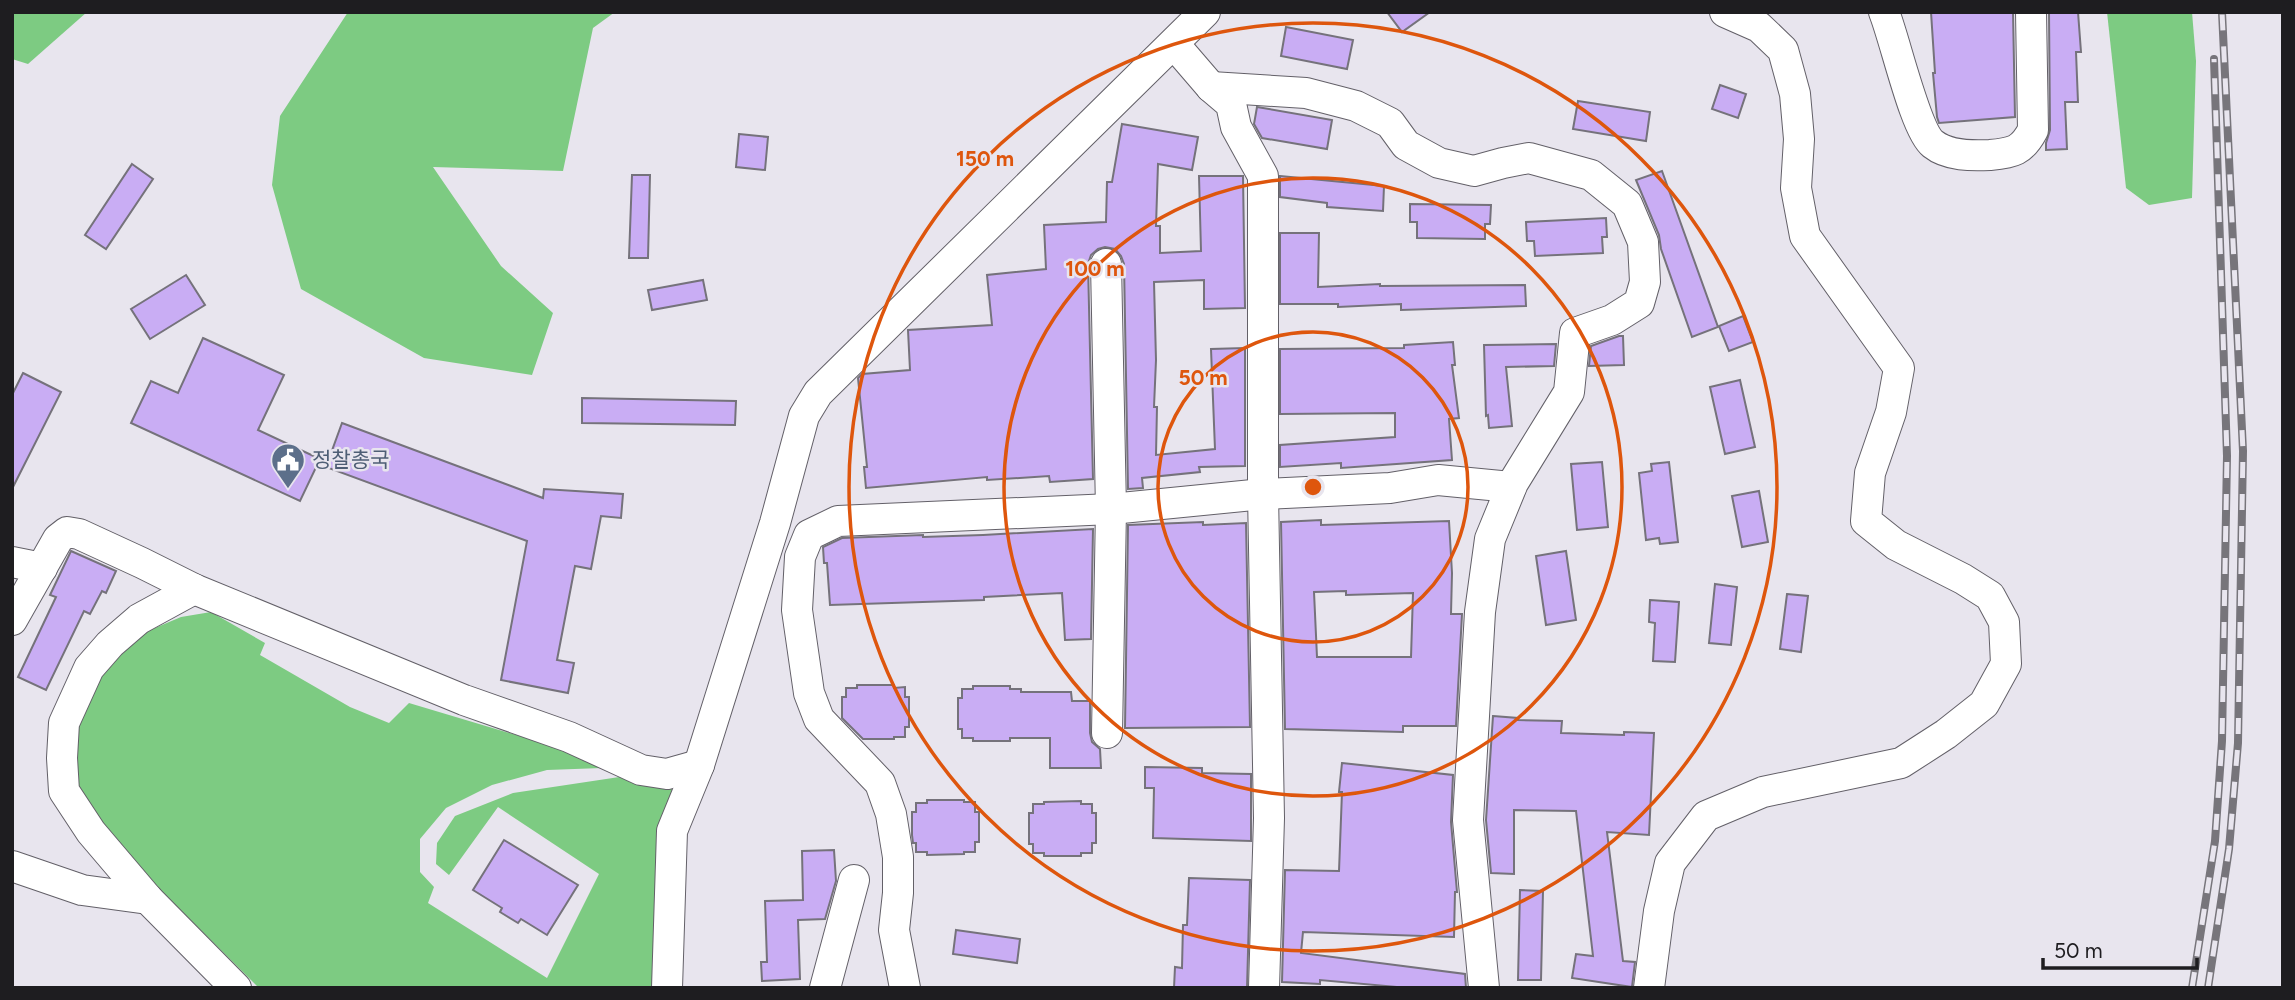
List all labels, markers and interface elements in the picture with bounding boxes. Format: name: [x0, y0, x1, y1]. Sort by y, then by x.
text: 150 m: [956, 146, 1014, 171]
text: 100 m: [1065, 256, 1125, 281]
text: 50 m: [1178, 365, 1228, 390]
public building icon: 정찰총국: [269, 441, 307, 490]
place label: 정찰총국: [312, 447, 389, 472]
centre of rings: [1301, 475, 1325, 499]
scale bar: [2043, 926, 2197, 970]
text: 50 m: [2054, 938, 2103, 963]

